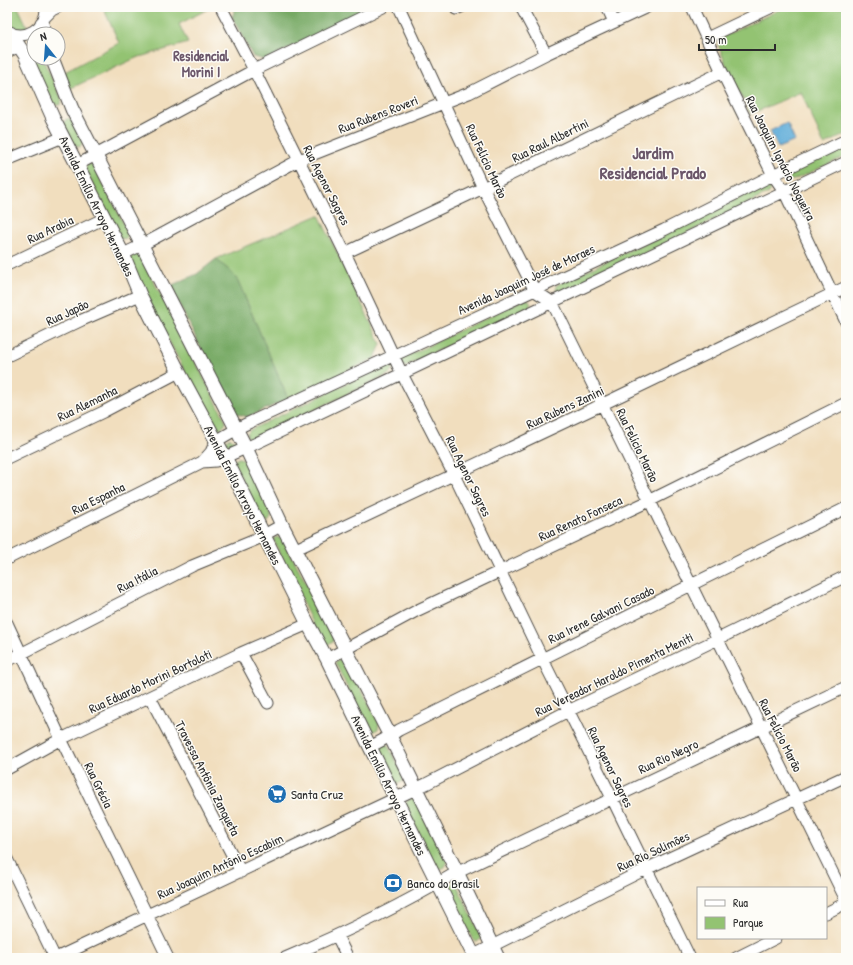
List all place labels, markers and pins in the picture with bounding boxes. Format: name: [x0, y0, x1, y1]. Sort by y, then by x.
supermarket icon: Santa Cruz: [266, 783, 288, 805]
place label: Santa Cruz: [291, 785, 344, 803]
bank icon: Banco do Brasil: [382, 872, 404, 894]
place label: Banco do Brasil: [407, 874, 480, 892]

